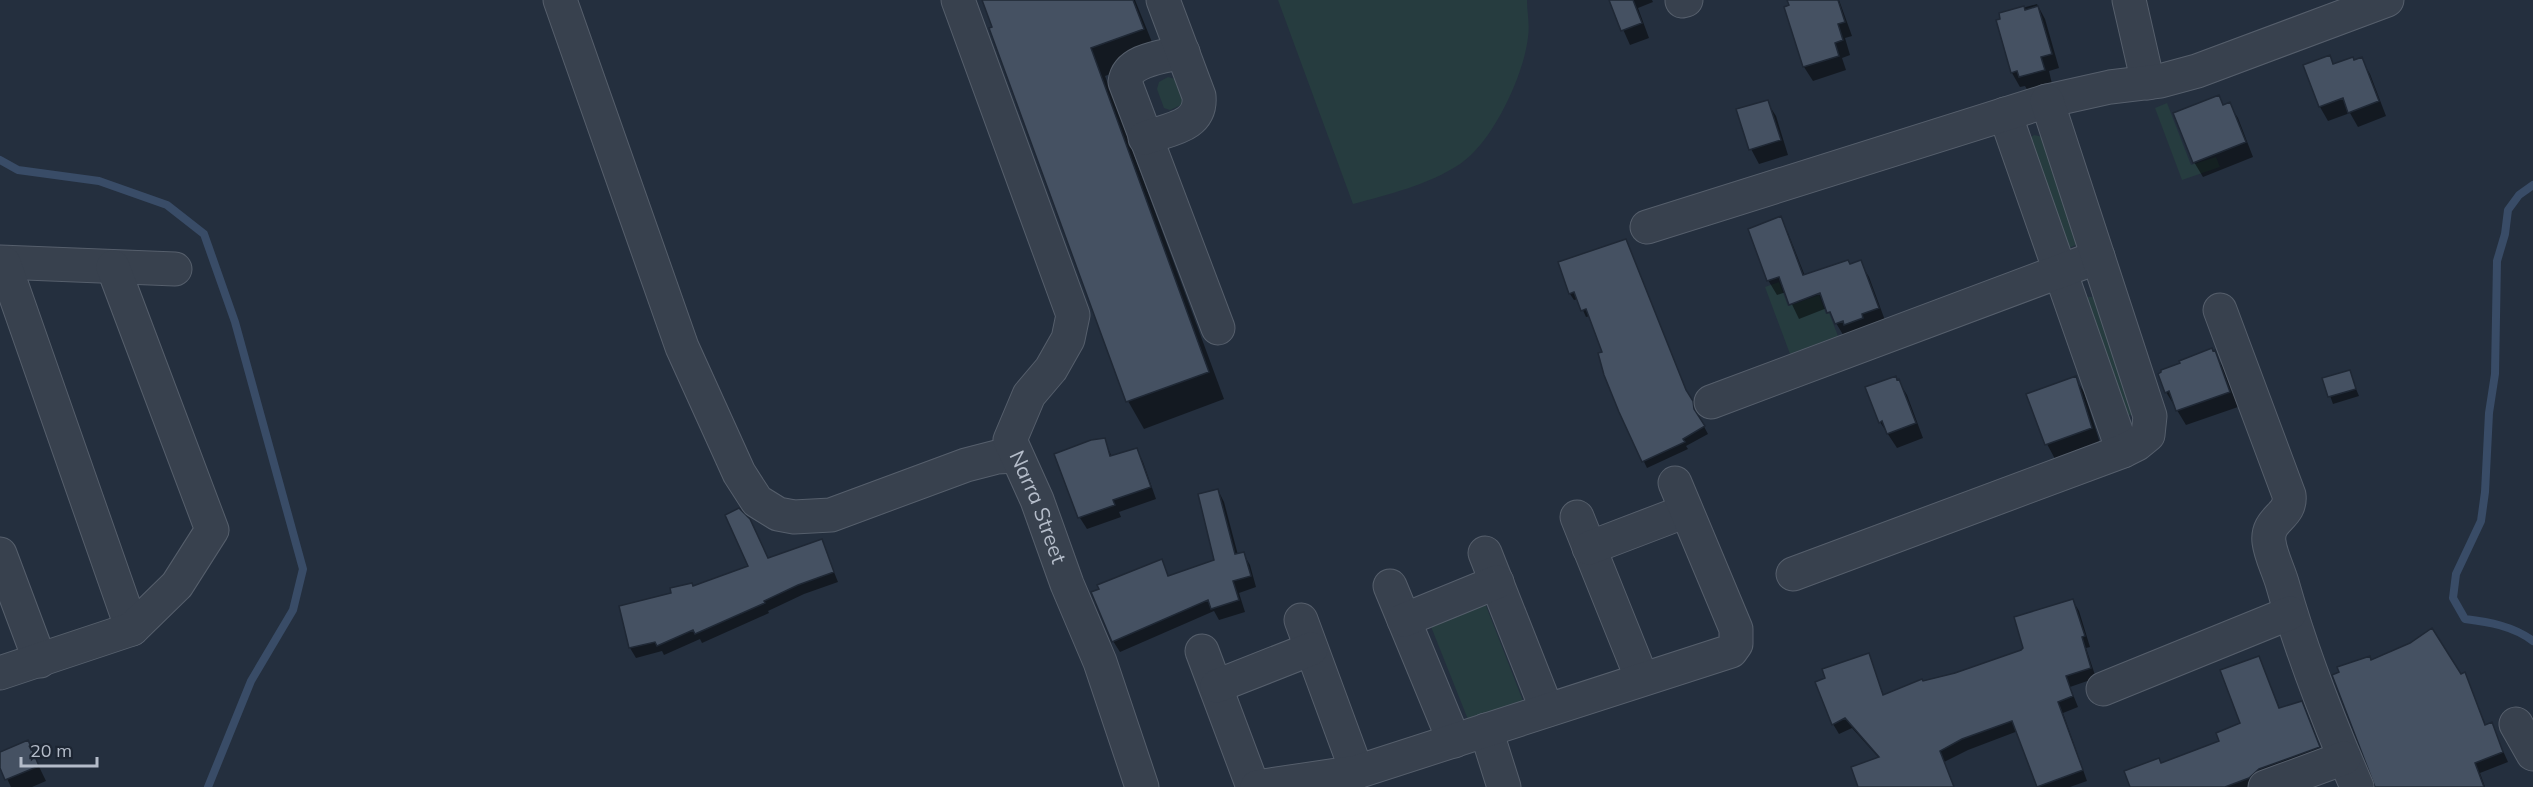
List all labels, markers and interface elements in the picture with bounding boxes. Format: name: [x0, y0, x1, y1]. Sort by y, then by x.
street label: Narra Street: [1004, 446, 1073, 567]
scale bar: [21, 730, 98, 768]
text: 20 m: [30, 739, 72, 762]

